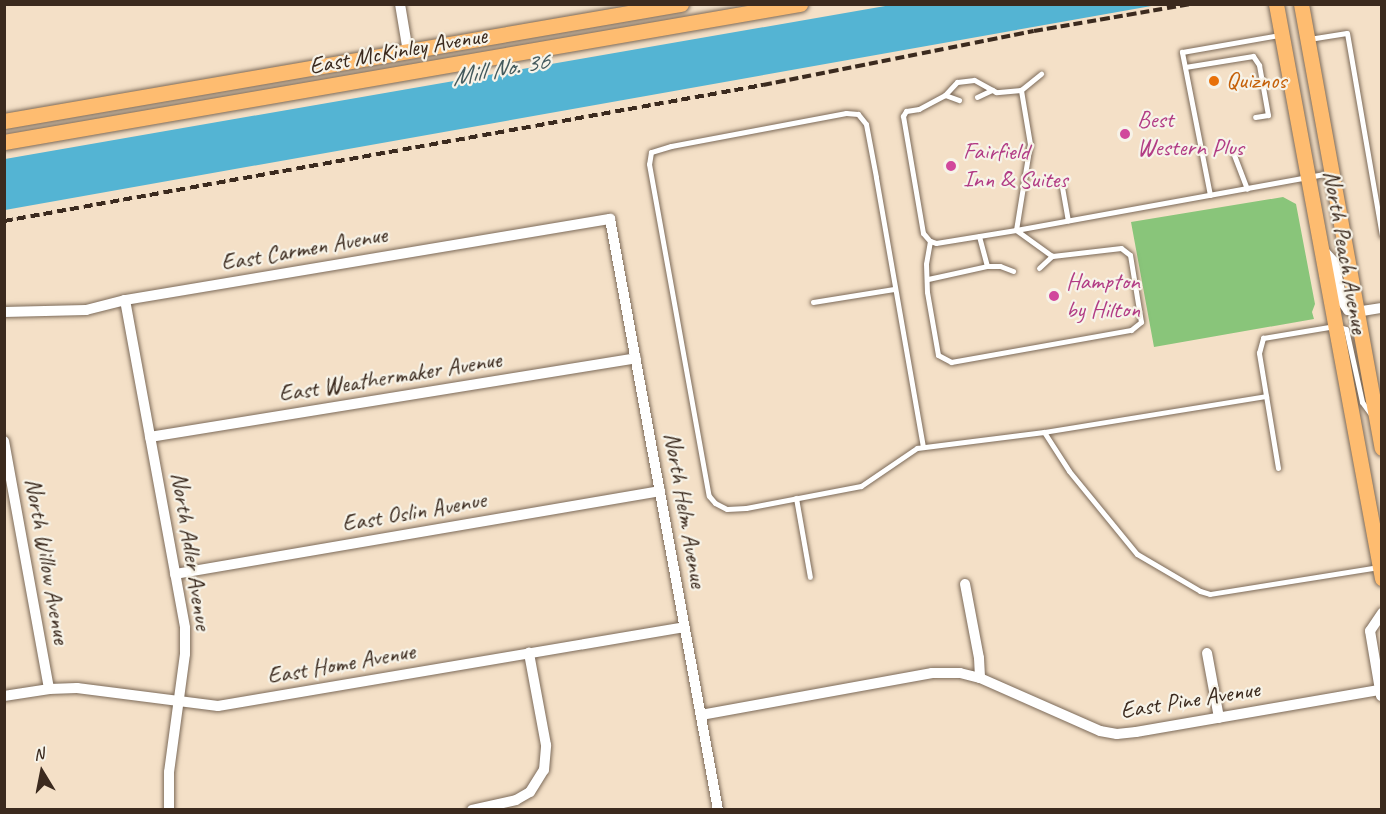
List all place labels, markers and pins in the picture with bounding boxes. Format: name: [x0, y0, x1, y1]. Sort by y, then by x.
place label: Quiznos: [1226, 67, 1286, 95]
marker: Quiznos: [1207, 74, 1221, 88]
place label: Best Western Plus: [1137, 106, 1244, 162]
marker: Best Western Plus: [1118, 127, 1132, 141]
place label: Fairfield Inn & Suites: [963, 138, 1068, 194]
marker: Fairfield Inn & Suites: [944, 159, 958, 173]
place label: Hampton by Hilton: [1066, 268, 1140, 324]
marker: Hampton by Hilton: [1047, 289, 1061, 303]

